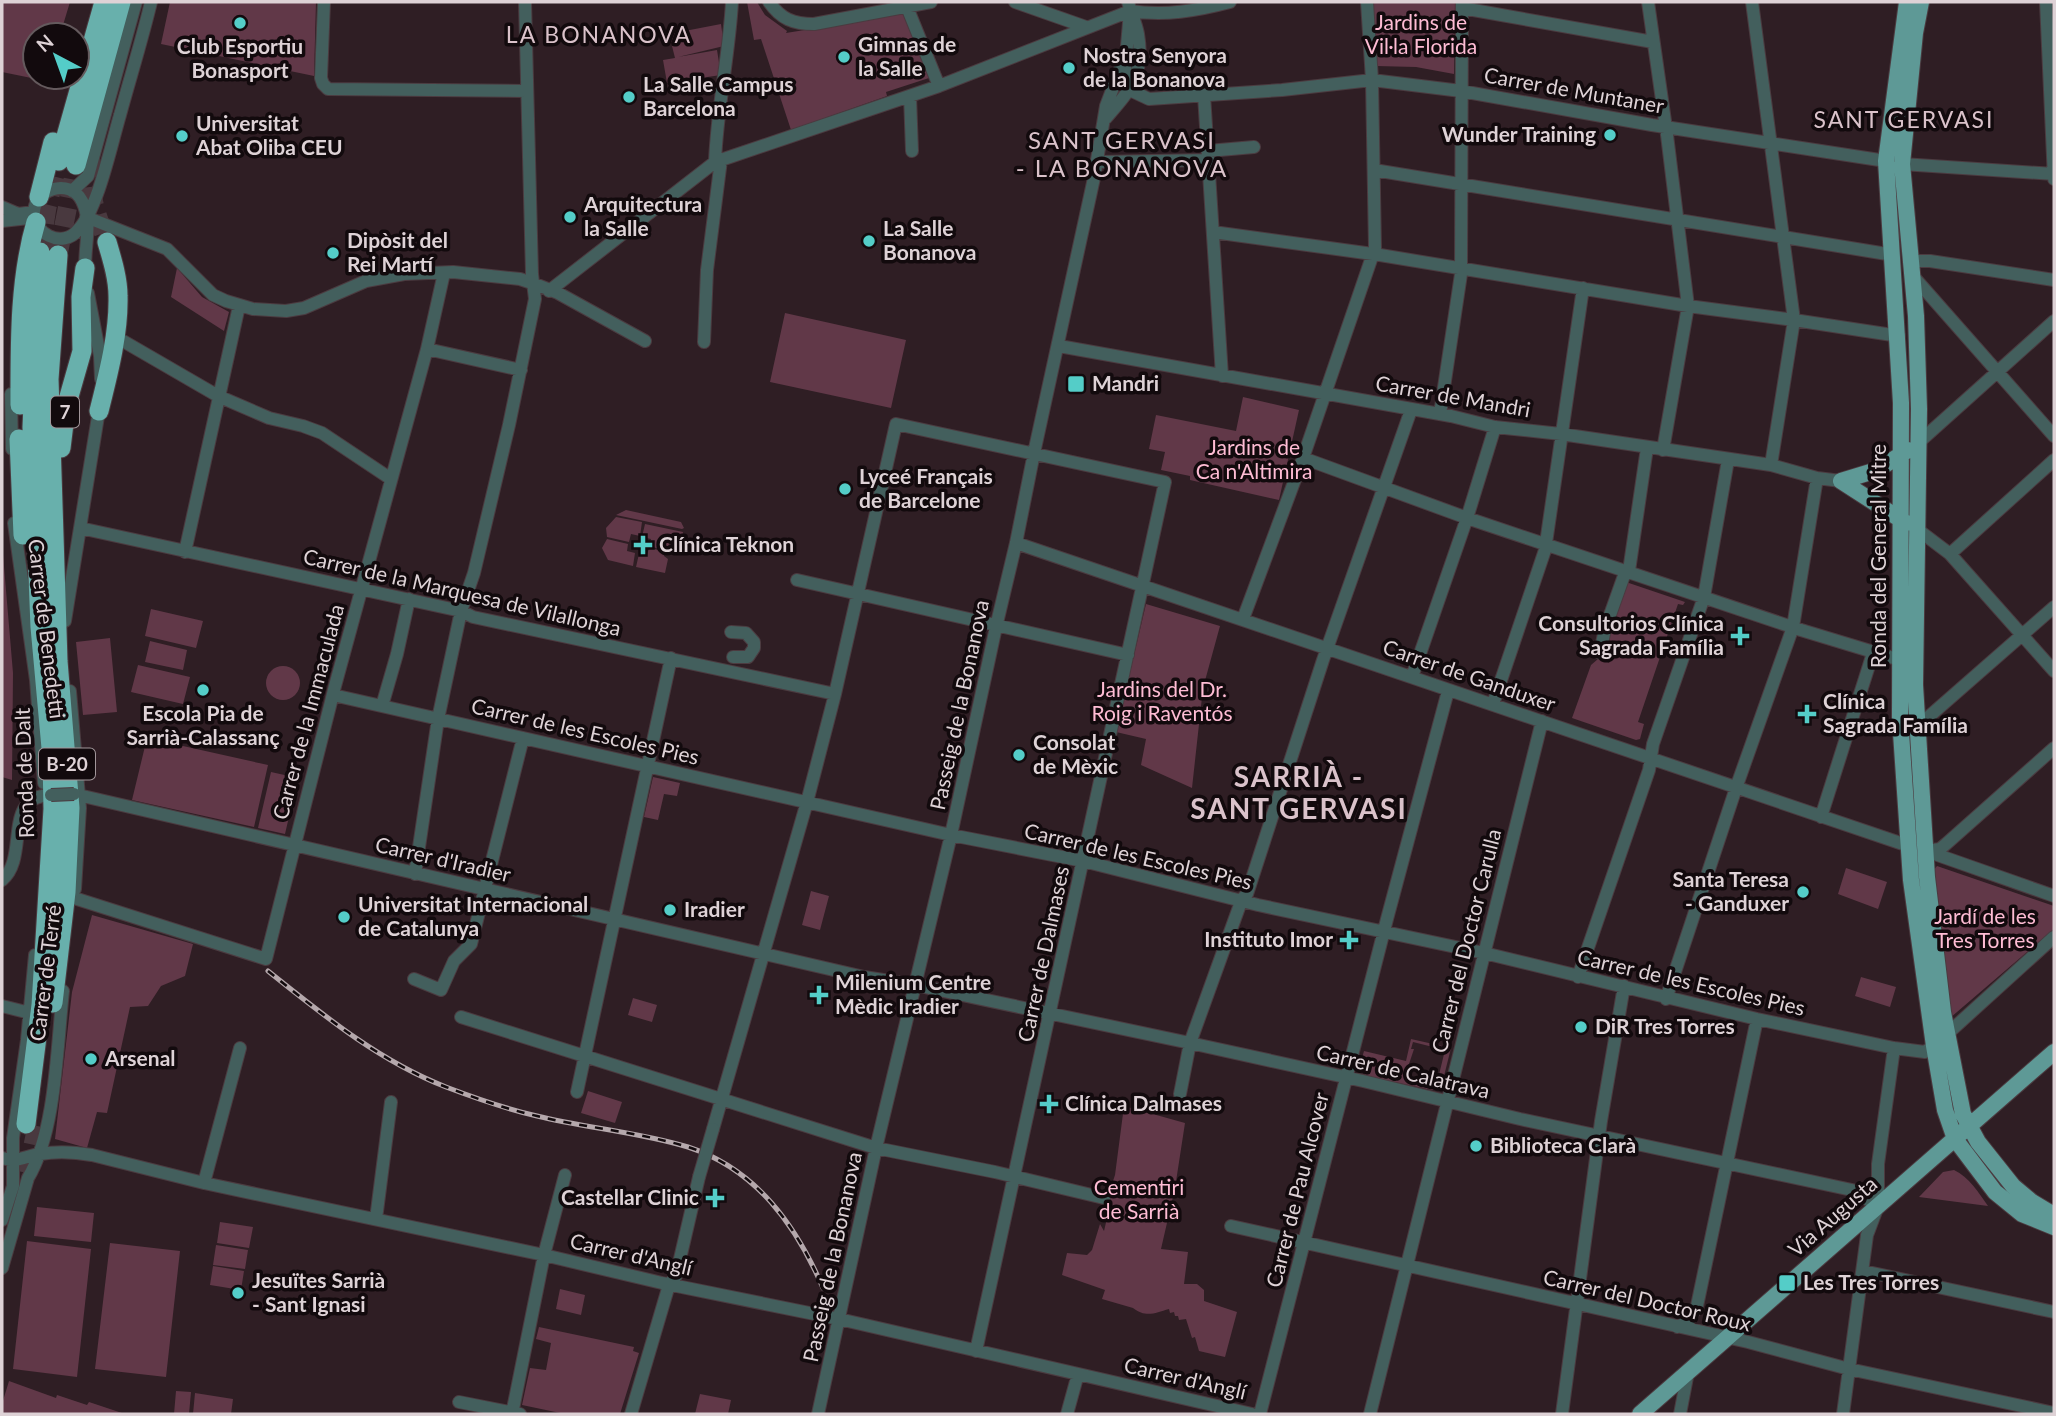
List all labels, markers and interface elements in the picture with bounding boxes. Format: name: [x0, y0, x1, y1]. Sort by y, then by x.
park label: Jardins de Vil·la Florida: [1365, 9, 1477, 58]
marker: Club Esportiu Bonasport: [232, 15, 248, 31]
district label: LA BONANOVA: [506, 20, 692, 48]
north arrow: [21, 21, 91, 91]
text: N: [31, 29, 58, 56]
place label: Gimnas de la Salle: [858, 31, 956, 80]
place label: Club Esportiu Bonasport: [177, 33, 303, 82]
place label: Nostra Senyora de la Bonanova: [1083, 42, 1227, 91]
marker: Gimnas de la Salle: [836, 49, 852, 65]
marker: Nostra Senyora de la Bonanova: [1061, 60, 1077, 76]
street label: Carrer de Muntaner: [1482, 61, 1667, 118]
place label: La Salle Campus Barcelona: [643, 71, 794, 120]
marker: La Salle Campus Barcelona: [621, 89, 637, 105]
district label: SANT GERVASI: [1814, 105, 1994, 133]
place label: Universitat Abat Oliba CEU: [195, 110, 343, 159]
place label: Wunder Training: [1442, 121, 1596, 146]
district label: SANT GERVASI - LA BONANOVA: [1016, 125, 1228, 182]
marker: Wunder Training: [1602, 127, 1618, 143]
marker: Universitat Abat Oliba CEU: [174, 128, 190, 144]
place label: Arquitectura la Salle: [583, 191, 702, 240]
marker: Arquitectura la Salle: [562, 209, 578, 225]
place label: La Salle Bonanova: [883, 215, 976, 264]
place label: Dipòsit del Rei Martí: [347, 227, 448, 276]
marker: La Salle Bonanova: [861, 233, 877, 249]
marker: Dipòsit del Rei Martí: [325, 245, 341, 261]
place label: Mandri: [1092, 370, 1159, 395]
street label: Carrer de Mandri: [1374, 370, 1533, 421]
marker: Mandri: [1066, 374, 1086, 394]
road number: 7: [51, 396, 79, 428]
park label: Jardins de Ca n'Altimira: [1196, 434, 1312, 483]
street label: Ronda del General Mitre: [1865, 444, 1890, 668]
place label: Lyceé Français de Barcelone: [859, 463, 993, 512]
marker: Lyceé Français de Barcelone: [837, 481, 853, 497]
place label: Clínica Teknon: [659, 531, 794, 556]
marker: Clínica Teknon: [633, 535, 653, 555]
street label: Carrer de Benedetti: [24, 538, 71, 720]
street label: Carrer de la Marquesa de Vilallonga: [301, 543, 624, 640]
street label: Passeig de la Bonanova: [924, 597, 993, 812]
street label: Carrer de la Immaculada: [267, 601, 348, 822]
place label: Consultorios Clínica Sagrada Família: [1538, 610, 1724, 659]
marker: Consultorios Clínica Sagrada Família: [1730, 626, 1750, 646]
street label: Carrer de Ganduxer: [1380, 633, 1559, 716]
park label: Jardins del Dr. Roig i Raventós: [1091, 676, 1233, 725]
marker: Escola Pia de Sarrià-Calassanç: [195, 682, 211, 698]
place label: Clínica Sagrada Família: [1823, 688, 1968, 737]
street label: Carrer de les Escoles Pies: [469, 692, 702, 769]
place label: Escola Pia de Sarrià-Calassanç: [126, 700, 280, 749]
marker: Clínica Sagrada Família: [1797, 704, 1817, 724]
street label: Ronda de Dalt: [9, 707, 38, 839]
place label: Consolat de Mèxic: [1033, 729, 1118, 778]
marker: Consolat de Mèxic: [1011, 747, 1027, 763]
road number: B-20: [39, 748, 95, 779]
district label: SARRIÀ - SANT GERVASI: [1190, 759, 1408, 825]
street label: Carrer de les Escoles Pies: [1022, 817, 1255, 894]
street label: Carrer del Doctor Carulla: [1426, 826, 1506, 1055]
street label: Carrer d'Iradier: [373, 831, 514, 886]
street label: Carrer de Dalmases: [1012, 863, 1073, 1044]
place label: Santa Teresa - Ganduxer: [1672, 866, 1789, 915]
marker: Santa Teresa - Ganduxer: [1795, 884, 1811, 900]
place label: Universitat Internacional de Catalunya: [358, 891, 588, 940]
place label: Iradier: [684, 896, 745, 921]
marker: Iradier: [662, 902, 678, 918]
street label: Carrer de Terré: [24, 903, 65, 1043]
park label: Jardí de les Tres Torres: [1934, 903, 2036, 952]
marker: Universitat Internacional de Catalunya: [336, 909, 352, 925]
place label: Instituto Imor: [1204, 926, 1333, 951]
marker: Instituto Imor: [1339, 930, 1359, 950]
street label: Carrer de les Escoles Pies: [1575, 943, 1808, 1020]
place label: Milenium Centre Mèdic Iradier: [835, 969, 991, 1018]
marker: Milenium Centre Mèdic Iradier: [809, 985, 829, 1005]
place label: DiR Tres Torres: [1595, 1013, 1735, 1038]
marker: DiR Tres Torres: [1573, 1019, 1589, 1035]
street label: Carrer de Calatrava: [1314, 1038, 1492, 1103]
place label: Arsenal: [104, 1045, 176, 1070]
marker: Arsenal: [83, 1051, 99, 1067]
street label: Carrer de Pau Alcover: [1260, 1089, 1333, 1290]
place label: Clínica Dalmases: [1065, 1090, 1222, 1115]
marker: Clínica Dalmases: [1039, 1094, 1059, 1114]
place label: Biblioteca Clarà: [1490, 1132, 1636, 1157]
marker: Biblioteca Clarà: [1468, 1138, 1484, 1154]
street label: Passeig de la Bonanova: [797, 1149, 866, 1364]
street label: Via Augusta: [1782, 1170, 1882, 1261]
park label: Cementiri de Sarrià: [1094, 1174, 1184, 1223]
place label: Castellar Clinic: [561, 1184, 699, 1209]
marker: Castellar Clinic: [705, 1188, 725, 1208]
street label: Carrer d'Anglí: [568, 1227, 696, 1280]
street label: Carrer del Doctor Roux: [1541, 1263, 1754, 1336]
place label: Jesuïtes Sarrià - Sant Ignasi: [252, 1267, 385, 1316]
place label: Les Tres Torres: [1803, 1269, 1939, 1294]
marker: Les Tres Torres: [1777, 1273, 1797, 1293]
marker: Jesuïtes Sarrià - Sant Ignasi: [230, 1285, 246, 1301]
street label: Carrer d'Anglí: [1122, 1351, 1250, 1404]

